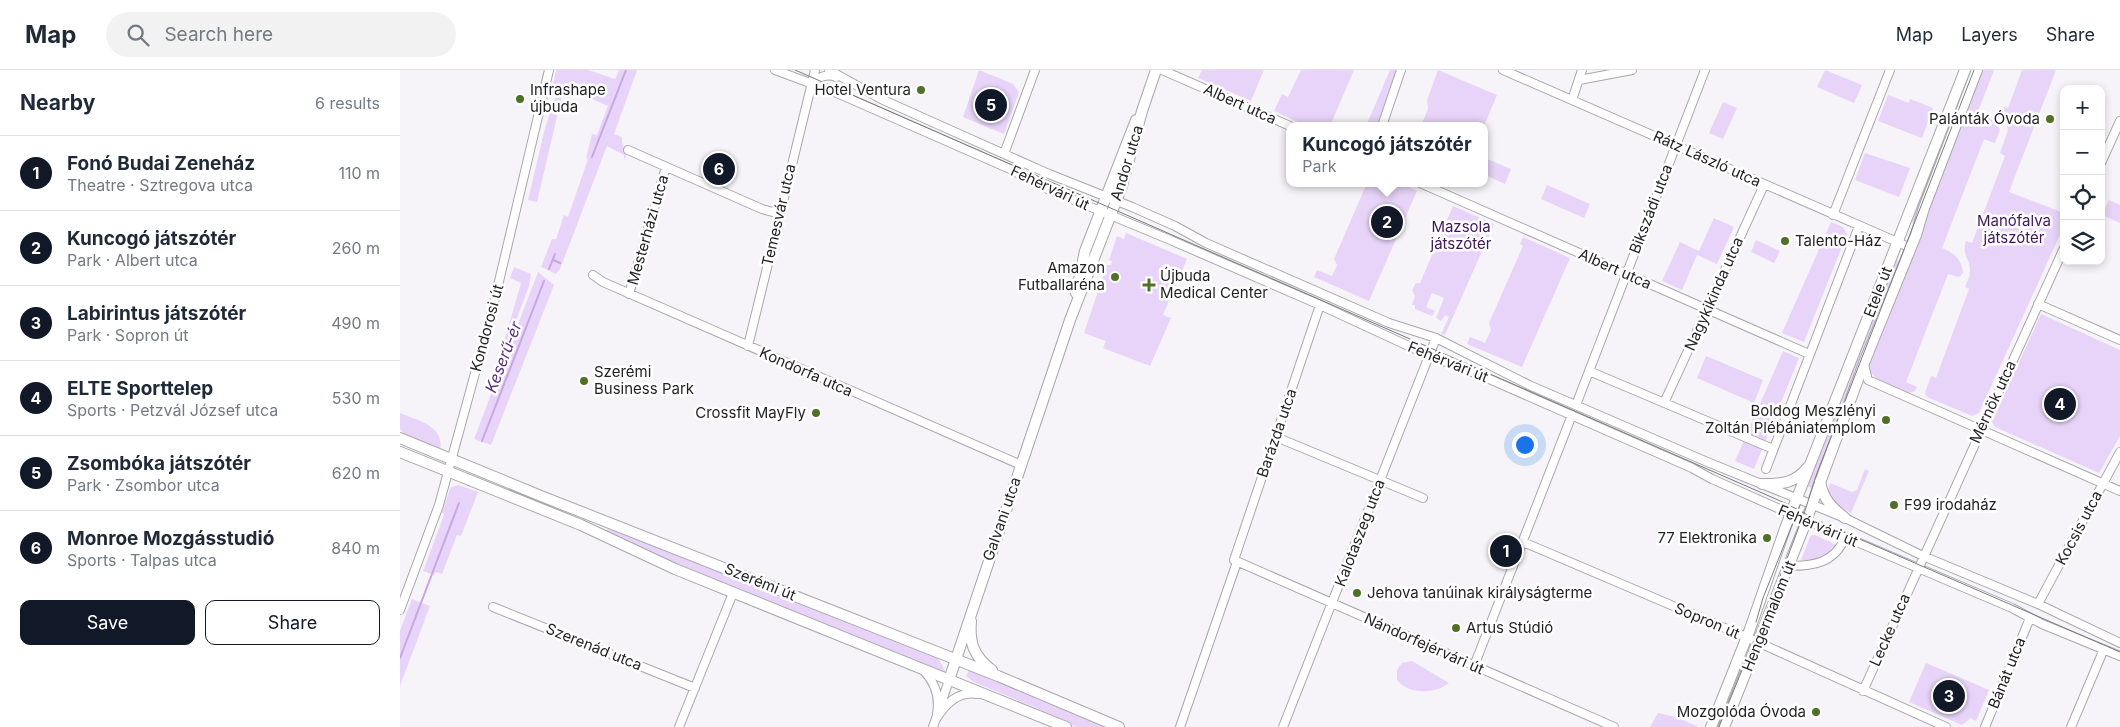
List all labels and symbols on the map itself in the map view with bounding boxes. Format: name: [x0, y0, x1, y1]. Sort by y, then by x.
street label: Albert utca: [1201, 79, 1280, 128]
place label: Infrashape újbuda: [530, 80, 606, 116]
place label: Hotel Ventura: [814, 80, 911, 99]
marker: Hotel Ventura: [915, 84, 927, 96]
pin: 5: [975, 86, 1007, 124]
marker: Infrashape újbuda: [514, 93, 526, 105]
place label: Palánták Óvoda: [1929, 109, 2040, 128]
marker: Palánták Óvoda: [2044, 113, 2056, 125]
street label: Andor utca: [1106, 123, 1147, 203]
street label: Rátz László utca: [1650, 126, 1764, 191]
pin: 6: [703, 150, 735, 188]
street label: Fehérvári út: [1008, 161, 1093, 214]
street label: Bikszádi utca: [1625, 161, 1676, 256]
street label: Temesvár utca: [758, 162, 800, 268]
street label: Mesterházi utca: [623, 173, 672, 287]
pin: 2: [1371, 203, 1403, 241]
park label: Manófalva játszótér: [1977, 211, 2051, 247]
park label: Mazsola játszótér: [1430, 217, 1492, 253]
place label: Talento-Ház: [1795, 231, 1882, 250]
street label: Nagykikinda utca: [1680, 234, 1747, 354]
marker: Talento-Ház: [1779, 235, 1791, 247]
street label: Albert utca: [1576, 244, 1655, 293]
place label: Amazon Futballaréna: [1018, 258, 1105, 294]
street label: Etele út: [1859, 264, 1896, 320]
place label: Újbuda Medical Center: [1160, 266, 1268, 302]
marker: Amazon Futballaréna: [1109, 271, 1121, 283]
marker: Újbuda Medical Center: [1142, 278, 1156, 292]
street label: Kondorosi út: [466, 282, 507, 374]
water label: Keserű-ér: [480, 318, 526, 395]
street label: Fehérvári út: [1405, 337, 1491, 386]
street label: Kondorfa utca: [757, 342, 856, 401]
street label: Mérnök utca: [1965, 357, 2020, 446]
place label: Szerémi Business Park: [594, 362, 695, 398]
marker: Szerémi Business Park: [578, 375, 590, 387]
pin: 4: [2044, 385, 2076, 423]
street label: Barázda utca: [1252, 386, 1301, 480]
place label: Boldog Meszlényi Zoltán Plébániatemplom: [1705, 401, 1876, 437]
place label: Crossfit MayFly: [695, 403, 807, 422]
marker: Crossfit MayFly: [810, 407, 822, 419]
marker: Boldog Meszlényi Zoltán Plébániatemplom: [1880, 414, 1892, 426]
your location: [1512, 432, 1538, 458]
street label: Galvani utca: [978, 474, 1025, 563]
street label: Kalotaszeg utca: [1330, 476, 1389, 589]
street label: Kocsis utca: [2051, 487, 2106, 568]
place label: F99 irodaház: [1904, 495, 1997, 514]
marker: F99 irodaház: [1888, 499, 1900, 511]
street label: Fehérvári út: [1775, 500, 1861, 551]
place label: 77 Elektronika: [1657, 528, 1757, 547]
pin: 1: [1490, 532, 1522, 570]
marker: 77 Elektronika: [1761, 532, 1773, 544]
street label: Hengermalom út: [1738, 558, 1799, 674]
street label: Szerémi út: [722, 559, 799, 604]
place label: Jehova tanúinak királyságterme: [1367, 583, 1592, 602]
marker: Jehova tanúinak királyságterme: [1351, 587, 1363, 599]
street label: Lecke utca: [1865, 591, 1914, 669]
street label: Sopron út: [1672, 598, 1743, 643]
street label: Nándorfejérvári út: [1361, 609, 1487, 679]
place label: Artus Stúdió: [1466, 618, 1553, 637]
street label: Szerenád utca: [543, 619, 645, 674]
marker: Artus Stúdió: [1450, 622, 1462, 634]
street label: Bánát utca: [1984, 634, 2029, 711]
pin: 3: [1933, 677, 1965, 715]
place label: Mozgolóda Óvoda: [1677, 702, 1806, 721]
marker: Mozgolóda Óvoda: [1810, 706, 1822, 718]

